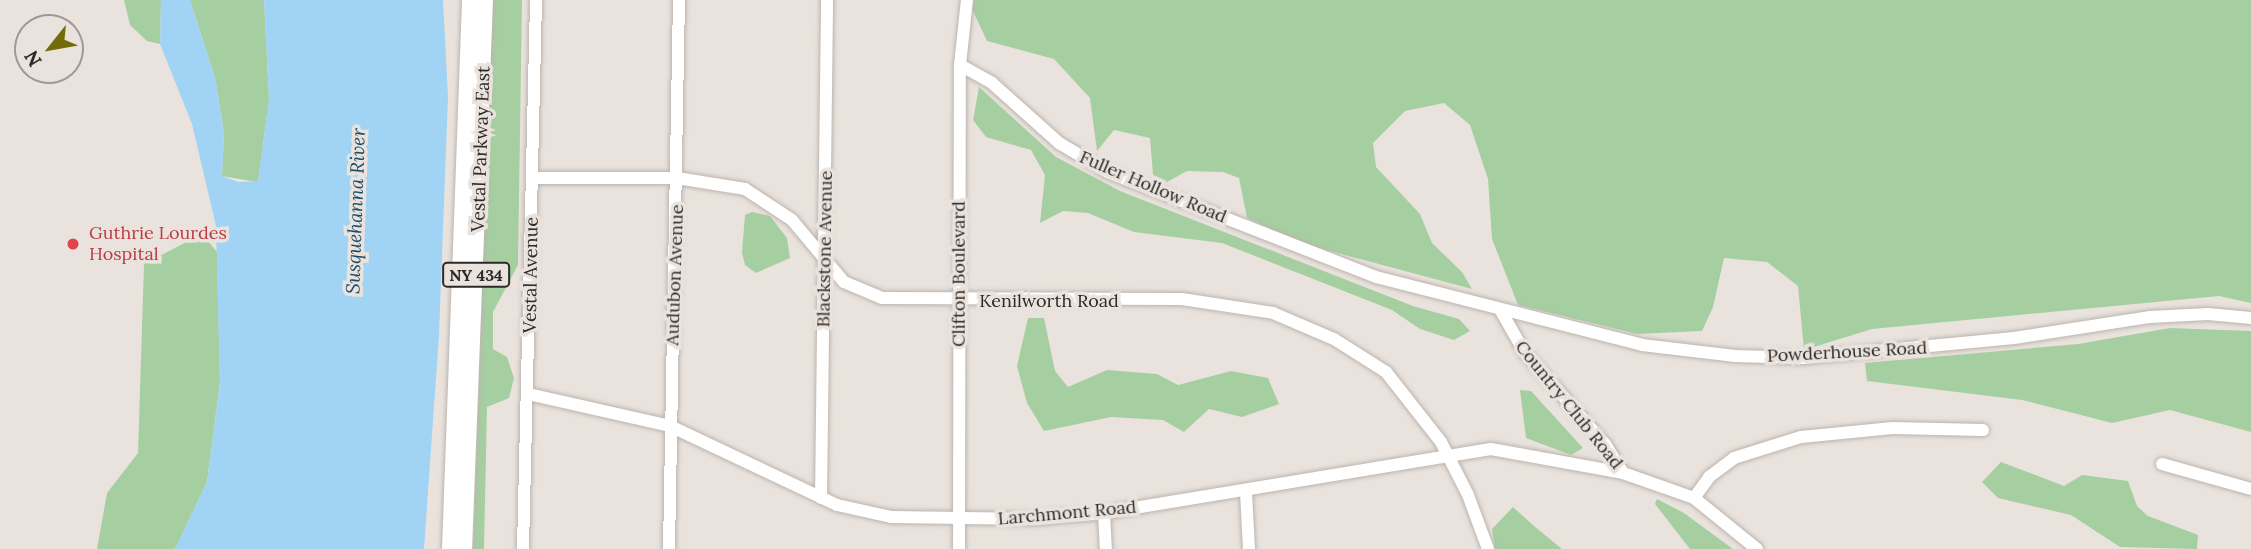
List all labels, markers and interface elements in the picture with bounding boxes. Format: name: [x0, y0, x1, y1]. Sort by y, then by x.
north arrow: [14, 14, 84, 84]
text: N: [19, 46, 47, 71]
street label: Vestal Parkway East: [467, 66, 495, 232]
water label: Susquehanna River: [342, 128, 370, 294]
street label: Fuller Hollow Road: [1076, 146, 1230, 228]
street label: Blackstone Avenue: [813, 170, 837, 328]
street label: Clifton Boulevard: [948, 201, 970, 347]
street label: Audubon Avenue: [662, 204, 688, 346]
street label: Vestal Avenue: [519, 217, 543, 333]
place label: Guthrie Lourdes Hospital: [89, 223, 227, 266]
marker: Guthrie Lourdes Hospital: [63, 234, 83, 254]
road number: NY 434: [441, 262, 511, 288]
street label: Kenilworth Road: [979, 290, 1119, 312]
street label: Country Club Road: [1511, 336, 1627, 474]
street label: Powderhouse Road: [1766, 337, 1928, 367]
street label: Larchmont Road: [997, 496, 1137, 530]

